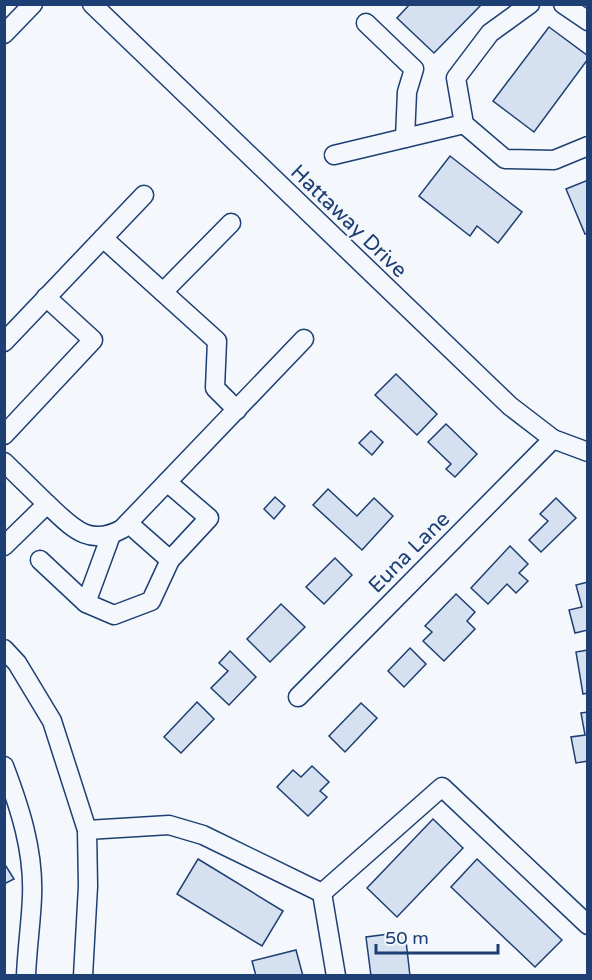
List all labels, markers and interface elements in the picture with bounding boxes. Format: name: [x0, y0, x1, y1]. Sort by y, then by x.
street label: Hattaway Drive: [285, 160, 412, 283]
street label: Euna Lane: [364, 506, 455, 598]
scale bar: [376, 917, 498, 955]
text: 50 m: [385, 927, 429, 949]

